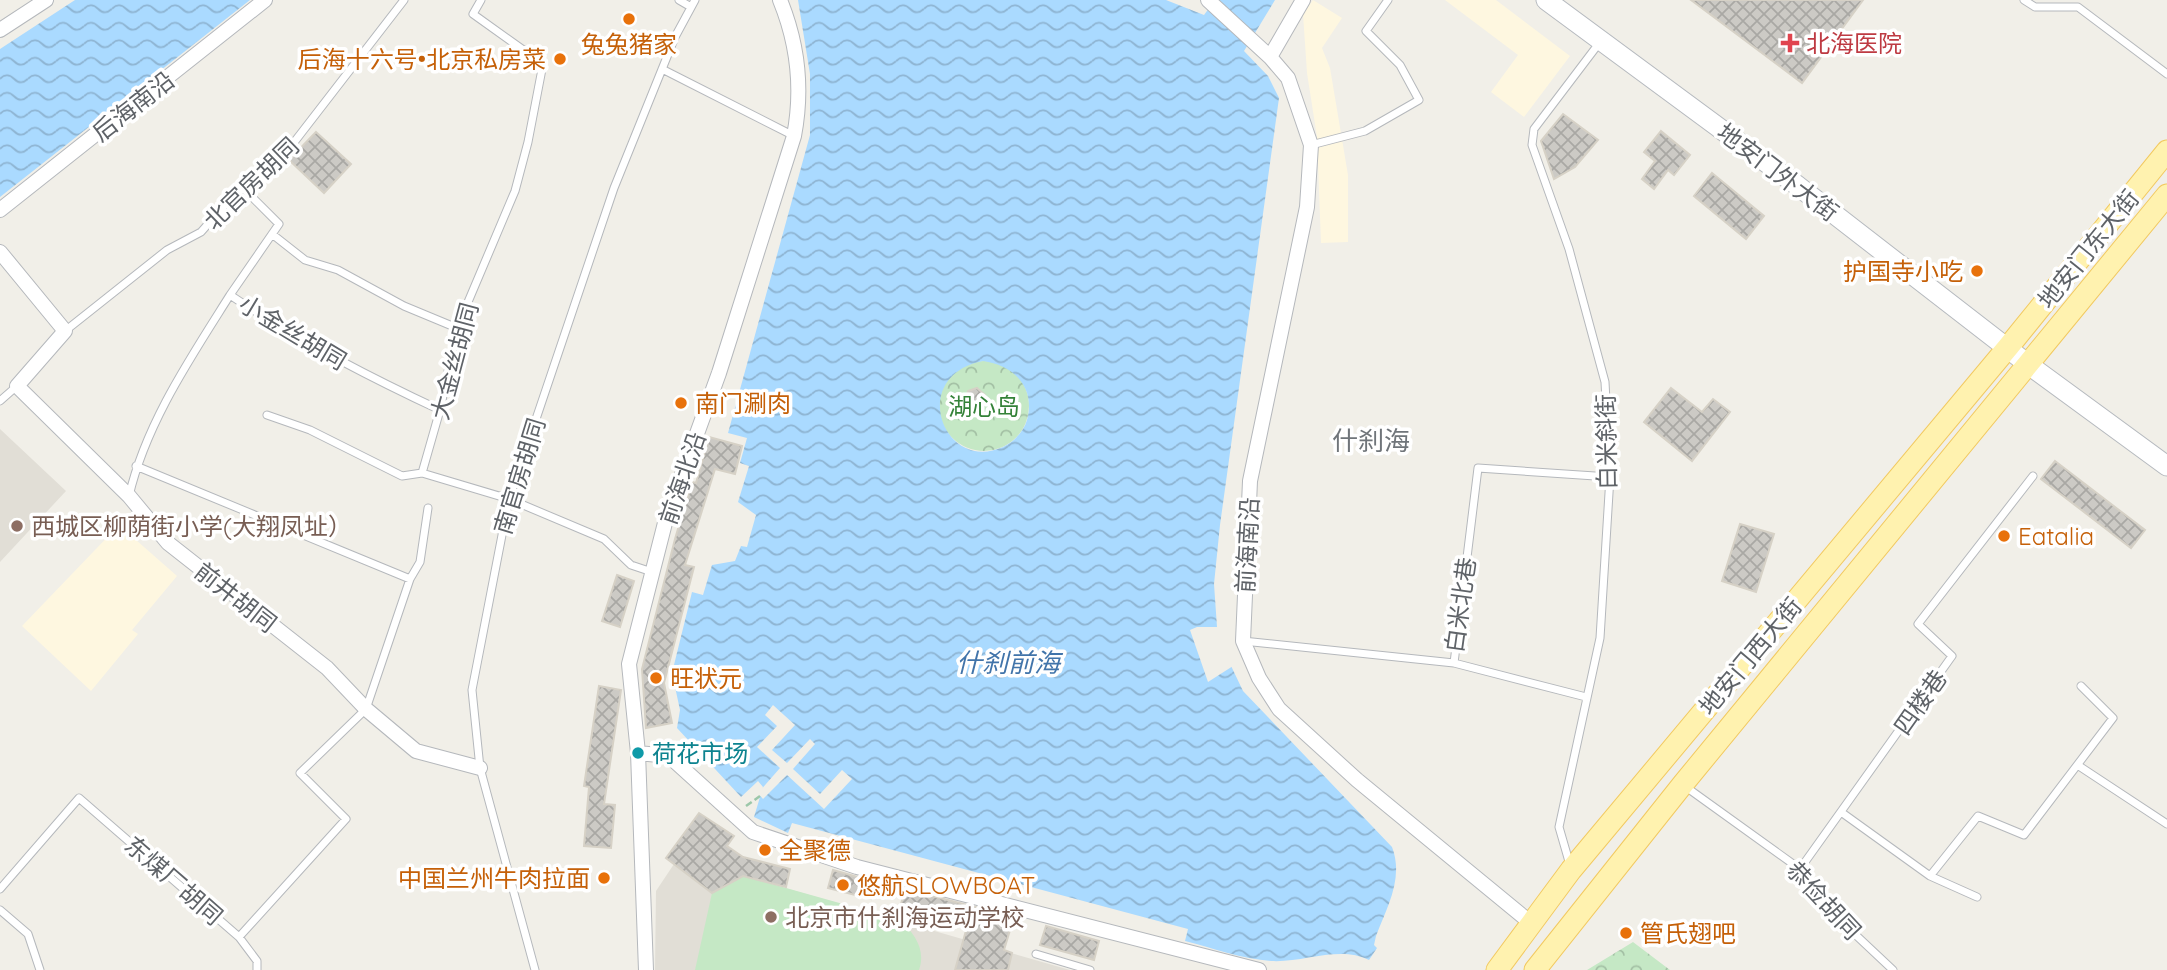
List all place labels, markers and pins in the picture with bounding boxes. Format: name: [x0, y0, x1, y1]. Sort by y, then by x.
marker: 兔兔猪家: [621, 11, 637, 27]
place label: 北海医院: [1806, 28, 1902, 58]
place label: 兔兔猪家: [581, 29, 677, 59]
marker: 北海医院: [1780, 33, 1800, 53]
place label: 后海十六号•北京私房菜: [298, 44, 546, 74]
marker: 后海十六号•北京私房菜: [552, 51, 568, 67]
place label: 护国寺小吃: [1843, 256, 1963, 286]
marker: 护国寺小吃: [1969, 263, 1985, 279]
place label: 南门涮肉: [695, 388, 791, 418]
marker: 南门涮肉: [673, 395, 689, 411]
place label: 西城区柳荫街小学(大翔凤址）: [31, 511, 352, 541]
marker: 西城区柳荫街小学(大翔凤址）: [9, 518, 25, 534]
place label: Eatalia: [2018, 521, 2094, 551]
marker: Eatalia: [1996, 528, 2012, 544]
place label: 旺状元: [670, 663, 742, 693]
marker: 旺状元: [648, 670, 664, 686]
place label: 荷花市场: [652, 738, 748, 768]
marker: 荷花市场: [630, 745, 646, 761]
place label: 全聚德: [779, 835, 851, 865]
marker: 全聚德: [757, 842, 773, 858]
place label: 中国兰州牛肉拉面: [398, 863, 590, 893]
marker: 中国兰州牛肉拉面: [596, 870, 612, 886]
place label: 悠航SLOWBOAT: [857, 870, 1035, 900]
marker: 悠航SLOWBOAT: [835, 877, 851, 893]
place label: 北京市什刹海运动学校: [785, 902, 1025, 932]
marker: 北京市什刹海运动学校: [763, 909, 779, 925]
place label: 管氏翅吧: [1640, 918, 1736, 948]
marker: 管氏翅吧: [1618, 925, 1634, 941]

